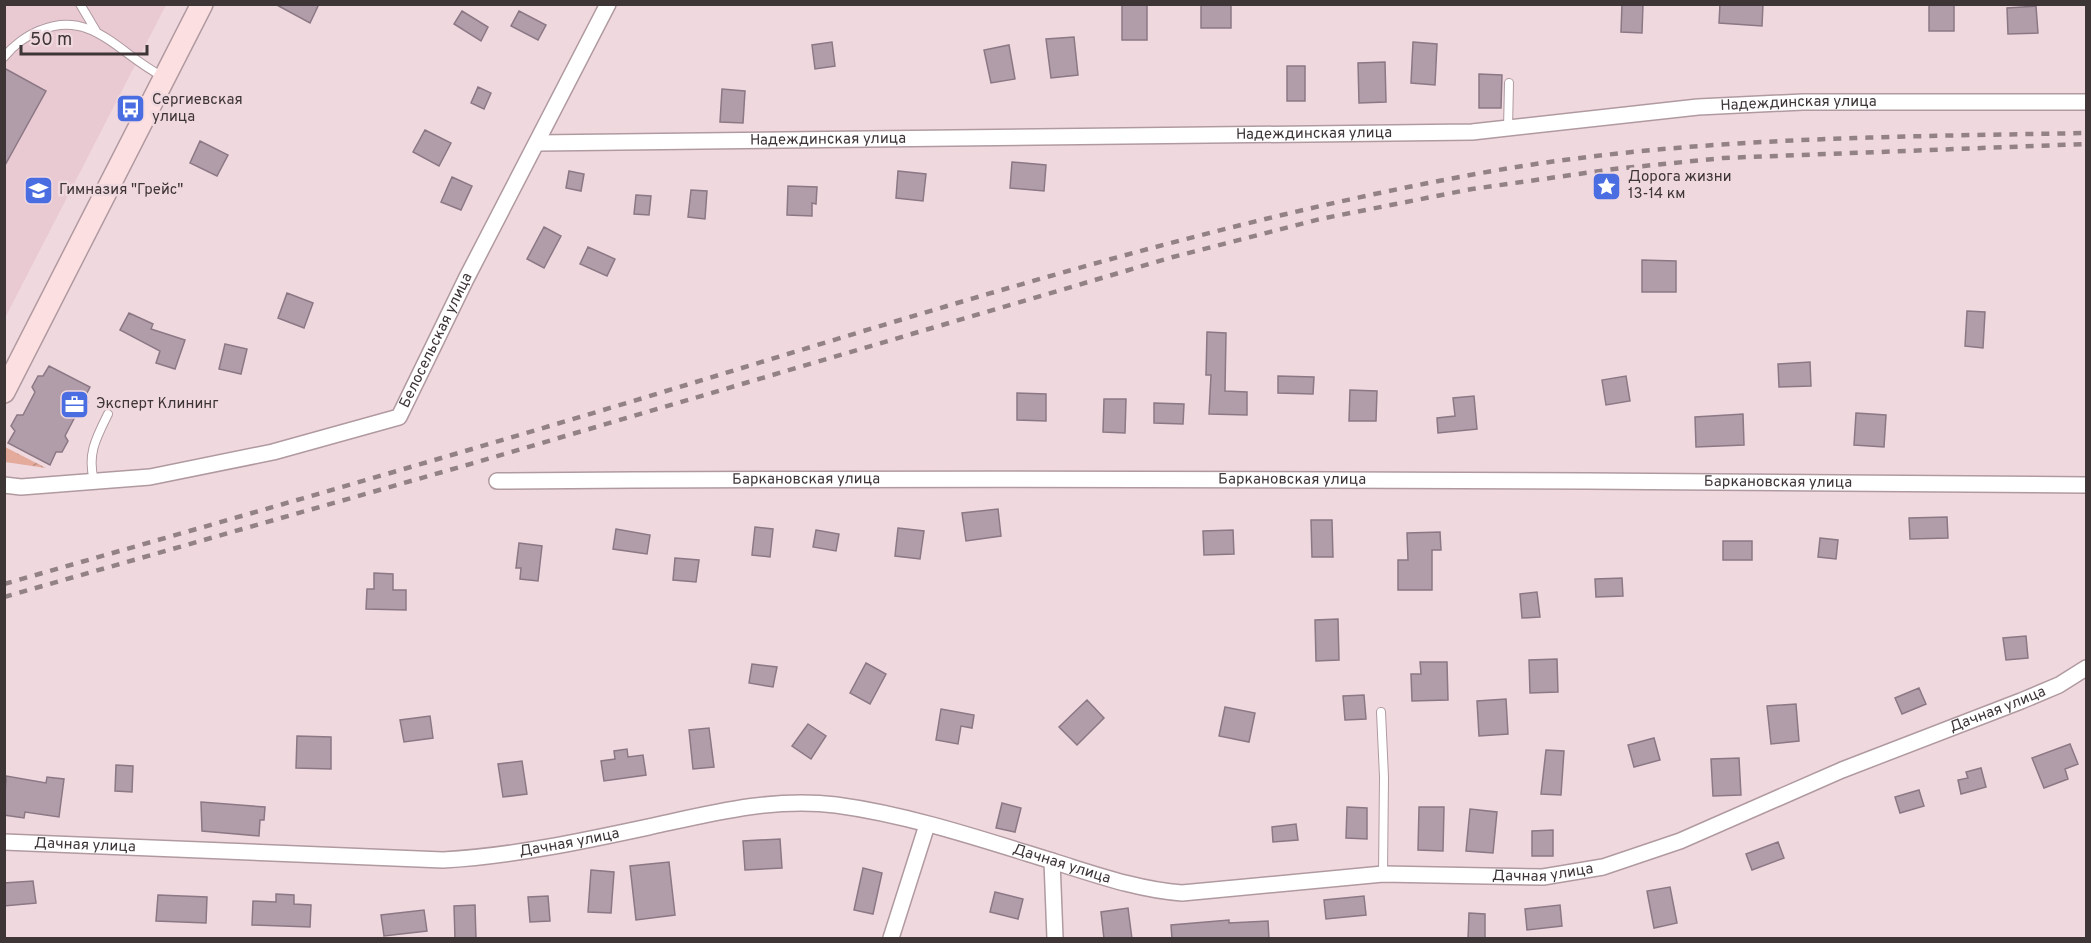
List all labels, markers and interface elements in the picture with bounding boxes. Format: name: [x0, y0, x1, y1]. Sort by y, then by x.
scale bar: [21, 18, 147, 56]
text: 50 m: [30, 29, 72, 52]
place label: Сергиевская улица: [152, 91, 243, 127]
street label: Надеждинская улица: [1720, 92, 1877, 115]
bus stop icon: Сергиевская улица: [115, 93, 147, 125]
street label: Надеждинская улица: [1236, 123, 1392, 144]
street label: Надеждинская улица: [750, 129, 906, 150]
place label: Дорога жизни 13-14 км: [1628, 168, 1732, 204]
place icon: Дорога жизни 13-14 км: [1591, 170, 1623, 202]
school or university icon: Гимназия "Грейс": [22, 174, 54, 206]
place label: Гимназия "Грейс": [59, 181, 183, 200]
street label: Белосельская улица: [395, 269, 477, 411]
office icon: Эксперт Клининг: [59, 388, 91, 420]
place label: Эксперт Клининг: [96, 395, 219, 414]
street label: Баркановская улица: [732, 470, 880, 489]
street label: Баркановская улица: [1218, 470, 1366, 489]
street label: Баркановская улица: [1704, 472, 1852, 492]
street label: Дачная улица: [1947, 682, 2049, 737]
street label: Дачная улица: [518, 824, 621, 861]
street label: Дачная улица: [34, 834, 136, 857]
street label: Дачная улица: [1010, 840, 1113, 888]
street label: Дачная улица: [1492, 859, 1595, 887]

